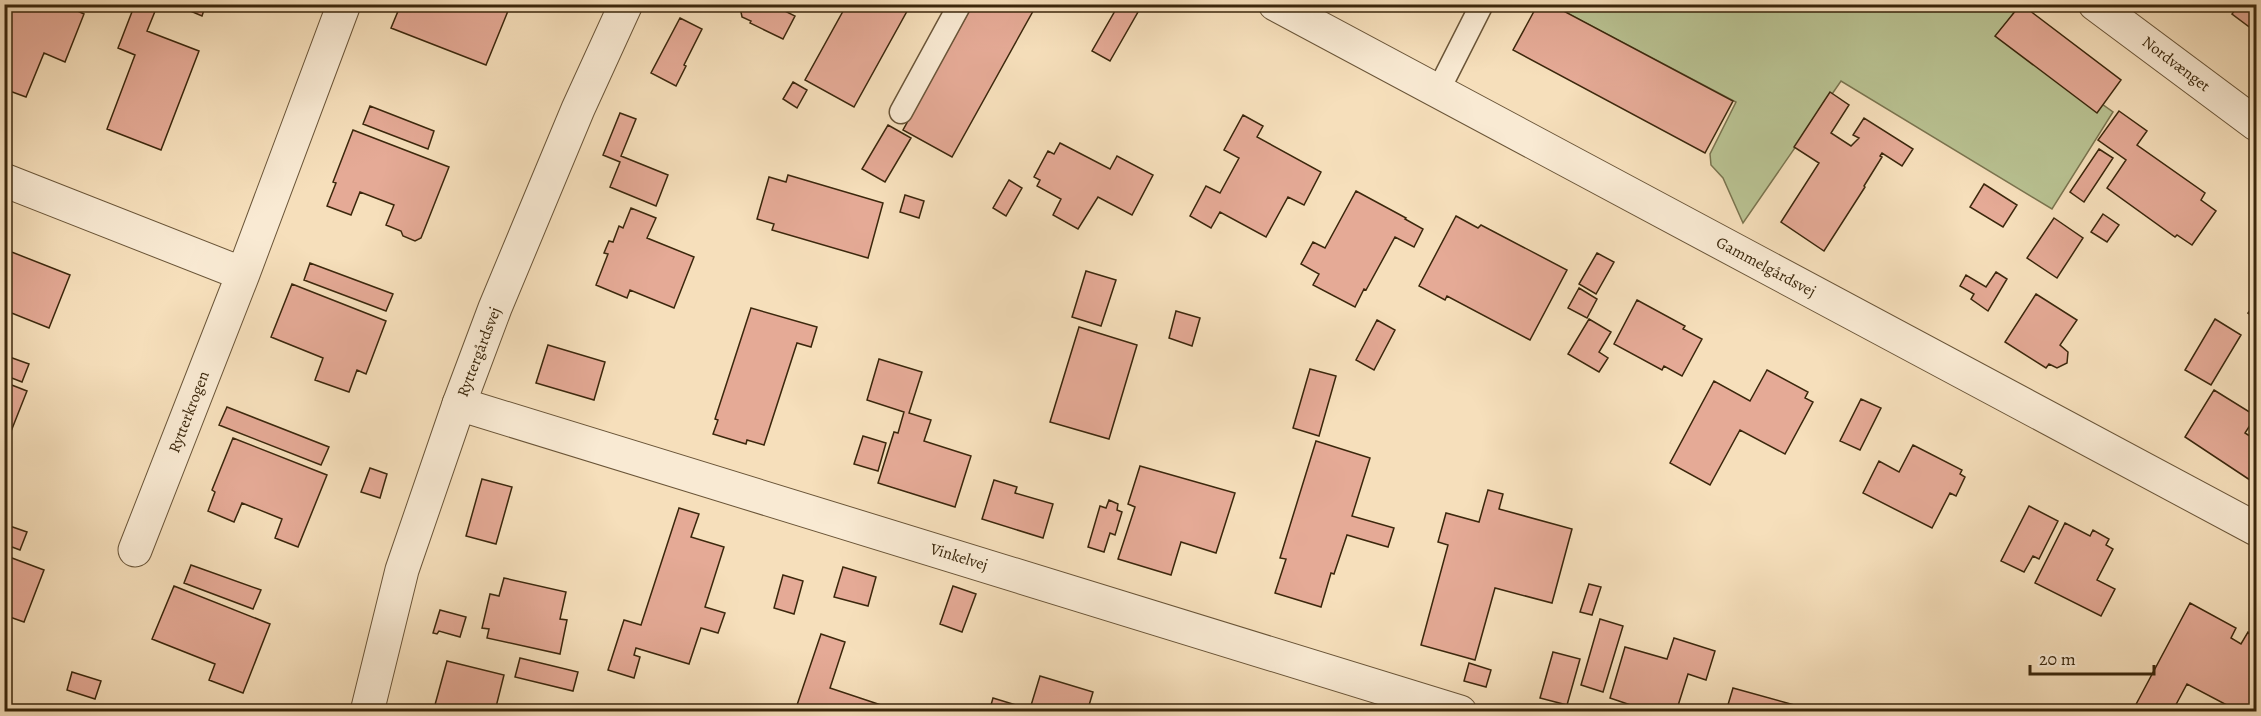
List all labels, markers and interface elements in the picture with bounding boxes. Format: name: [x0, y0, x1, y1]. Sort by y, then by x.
street label: Nordvænget: [2137, 31, 2215, 97]
street label: Gammelgårdsvej: [1712, 231, 1820, 303]
street label: Ryttergårdsvej: [452, 304, 506, 400]
street label: Rytterkrogen: [163, 368, 215, 456]
street label: Vinkelvej: [927, 538, 990, 576]
scale bar: [2030, 638, 2154, 676]
text: 20 m: [2039, 647, 2076, 671]

